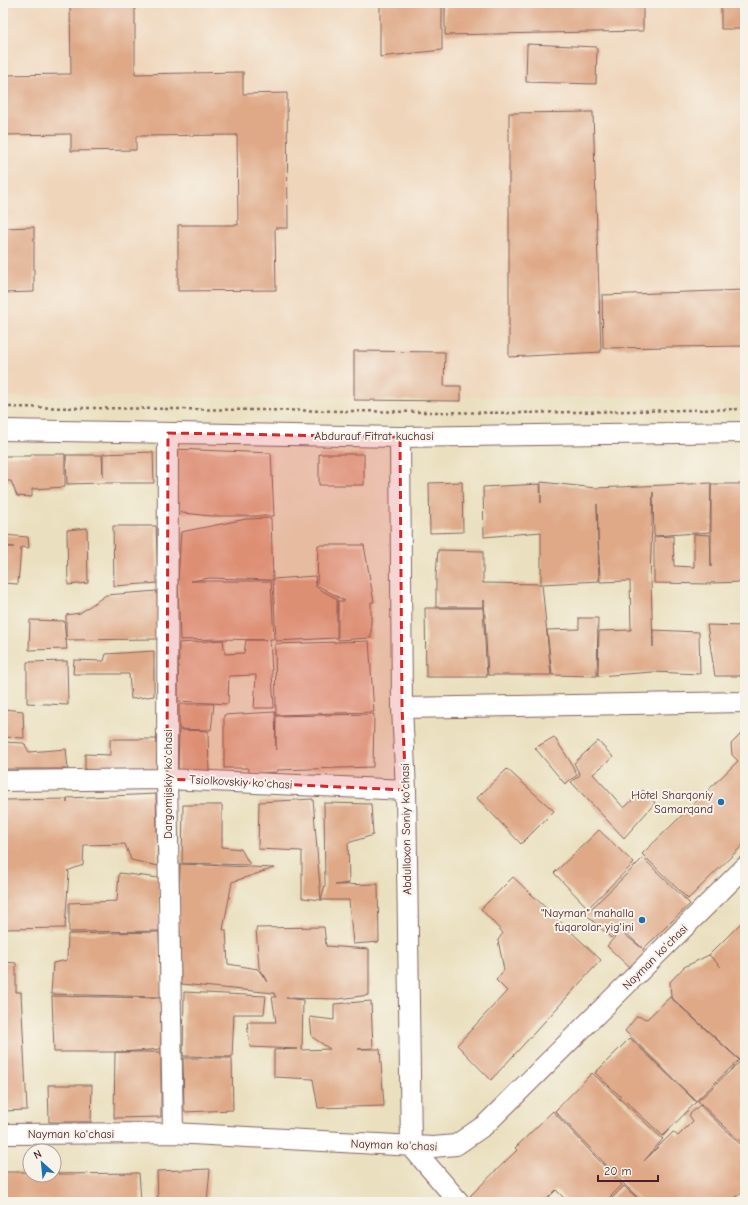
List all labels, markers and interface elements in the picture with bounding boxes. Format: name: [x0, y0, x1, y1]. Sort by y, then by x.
street label: Abdurauf Fitrat kuchasi: [314, 429, 434, 443]
street label: Dargomijskiy ko'chasi: [161, 729, 175, 839]
street label: Abdullaxon Soniy ko'chasi: [398, 763, 414, 895]
street label: Tsiolkovskiy ko'chasi: [189, 772, 293, 792]
place label: Hotel Sharqoniy Samarqand: [631, 788, 714, 816]
marker: Hotel Sharqoniy Samarqand: [716, 797, 726, 807]
place label: "Nayman" mahalla fuqarolar yig'ini: [541, 906, 634, 934]
marker: "Nayman" mahalla fuqarolar yig'ini: [637, 915, 647, 925]
street label: Nayman ko'chasi: [619, 921, 691, 993]
street label: Nayman ko'chasi: [28, 1127, 114, 1141]
street label: Nayman ko'chasi: [350, 1136, 438, 1154]
north arrow: [22, 1143, 62, 1183]
text: N: [32, 1147, 44, 1162]
scale bar: [598, 1157, 658, 1183]
text: 20 m: [604, 1164, 632, 1178]

